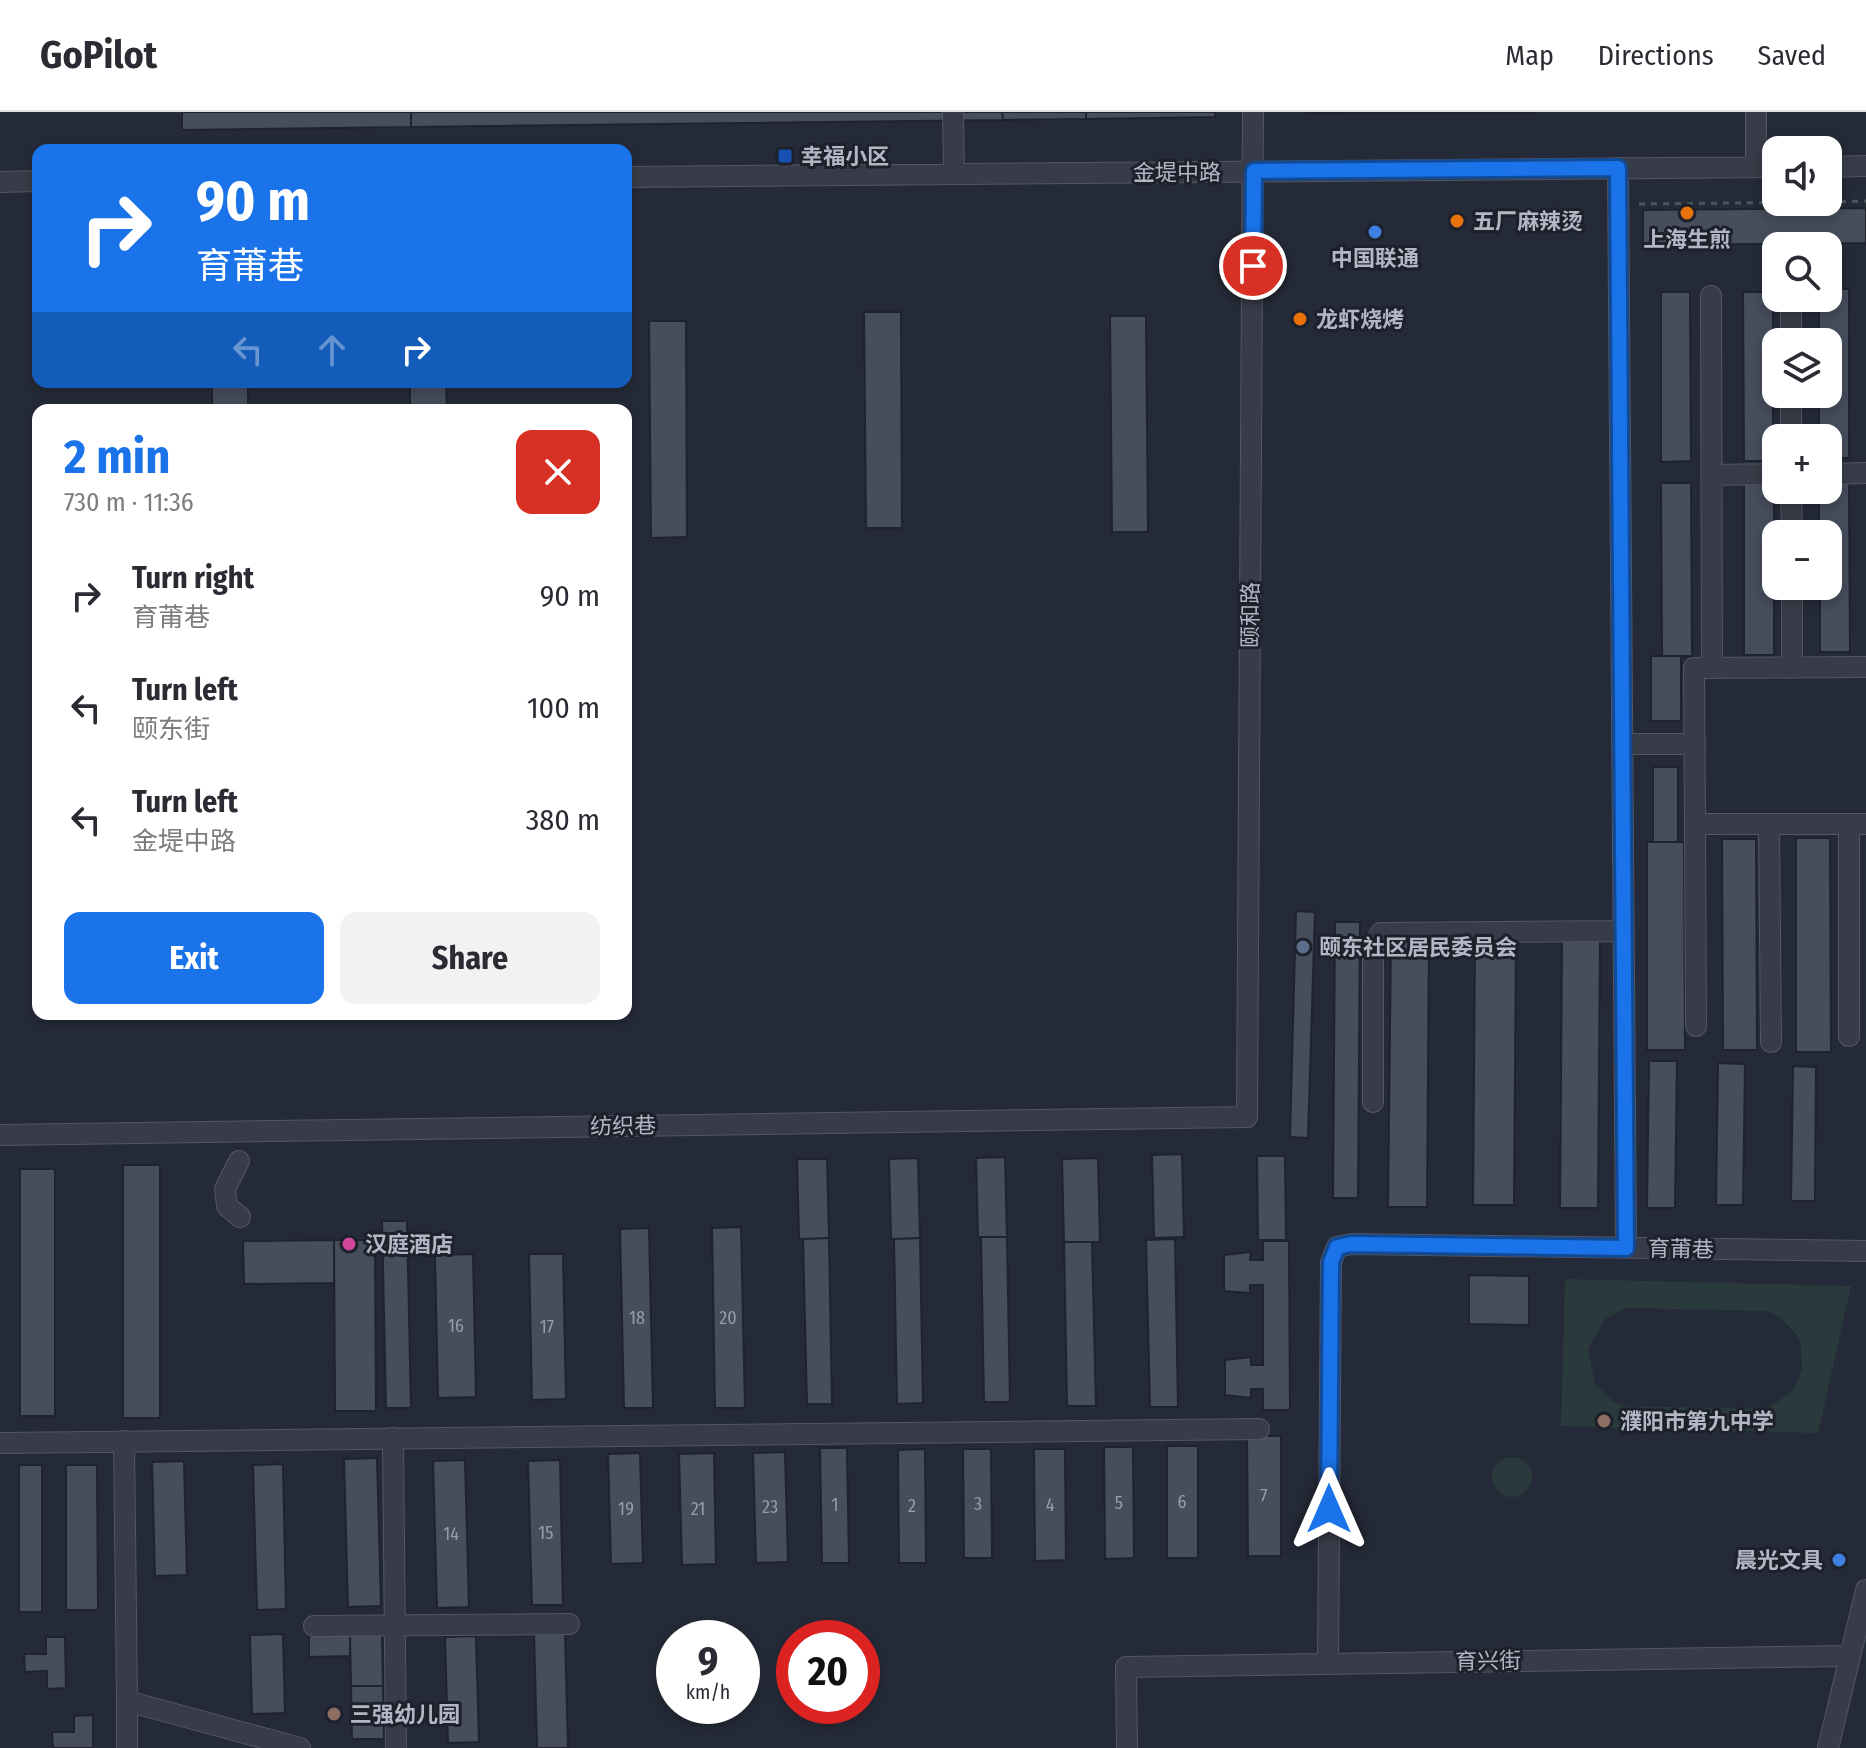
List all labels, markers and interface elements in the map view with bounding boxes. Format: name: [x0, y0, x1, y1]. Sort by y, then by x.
text: GoPilot: [40, 32, 157, 78]
text: Map: [1505, 39, 1554, 72]
text: Directions: [1598, 39, 1714, 72]
text: Saved: [1758, 39, 1826, 72]
map controls: [1762, 136, 1842, 600]
button: sound: [1762, 136, 1842, 216]
place label: 幸福小区: [801, 143, 889, 170]
marker: 幸福小区: [776, 147, 794, 165]
street label: 金堤中路: [1133, 159, 1221, 186]
text: 90 m: [196, 168, 310, 235]
icon: right: [64, 176, 168, 280]
marker: 上海生煎: [1678, 204, 1696, 222]
place label: 五厂麻辣烫: [1473, 208, 1583, 235]
marker: 五厂麻辣烫: [1448, 212, 1466, 230]
marker: 中国联通: [1366, 223, 1384, 241]
place label: 上海生煎: [1643, 226, 1731, 253]
pin: [1219, 232, 1287, 300]
button: search: [1762, 232, 1842, 312]
text: 育莆巷: [196, 244, 304, 288]
icon: arrive: [1231, 244, 1275, 288]
place label: 中国联通: [1331, 245, 1419, 272]
place label: 龙虾烧烤: [1316, 306, 1404, 333]
marker: 龙虾烧烤: [1291, 310, 1309, 328]
icon: left: [226, 328, 270, 372]
icon: ahead: [310, 328, 354, 372]
icon: right: [394, 328, 438, 372]
button: layers: [1762, 328, 1842, 408]
button: +: [1762, 424, 1842, 504]
text: 2 min: [64, 428, 170, 486]
button: close: [516, 430, 600, 514]
text: 730 m · 11:36: [64, 487, 194, 518]
button: −: [1762, 520, 1842, 600]
text: Turn right: [132, 560, 254, 596]
icon: right: [64, 574, 108, 618]
text: 90 m: [540, 578, 600, 614]
street label: 颐和路: [1237, 582, 1264, 648]
text: 育莆巷: [132, 602, 210, 633]
text: Turn left: [132, 672, 238, 708]
icon: left: [64, 686, 108, 730]
text: 100 m: [527, 690, 600, 726]
text: 颐东街: [132, 714, 210, 745]
text: Turn left: [132, 784, 238, 820]
icon: left: [64, 798, 108, 842]
text: 380 m: [526, 802, 600, 838]
text: 金堤中路: [132, 826, 236, 857]
button: Exit: [64, 912, 324, 1004]
button: Share: [340, 912, 600, 1004]
place label: 颐东社区居民委员会: [1319, 934, 1517, 961]
marker: 颐东社区居民委员会: [1294, 938, 1312, 956]
street label: 纺织巷: [590, 1112, 656, 1140]
place label: 汉庭酒店: [365, 1231, 453, 1258]
marker: 汉庭酒店: [340, 1235, 358, 1253]
street label: 育莆巷: [1648, 1235, 1714, 1263]
house number: 18: [629, 1307, 645, 1329]
house number: 20: [719, 1307, 737, 1329]
house number: 16: [448, 1315, 464, 1337]
house number: 17: [540, 1316, 554, 1338]
place label: 濮阳市第九中学: [1620, 1408, 1774, 1435]
marker: 濮阳市第九中学: [1595, 1412, 1613, 1430]
position arrow: [1287, 1467, 1371, 1551]
house number: 7: [1260, 1485, 1268, 1507]
house number: 6: [1178, 1491, 1187, 1513]
house number: 5: [1115, 1492, 1123, 1514]
house number: 3: [974, 1493, 982, 1515]
house number: 1: [831, 1494, 839, 1516]
house number: 4: [1046, 1494, 1055, 1516]
house number: 2: [908, 1495, 916, 1517]
house number: 23: [762, 1496, 778, 1518]
house number: 19: [618, 1498, 634, 1520]
house number: 21: [691, 1498, 705, 1520]
house number: 15: [538, 1522, 554, 1544]
house number: 14: [443, 1523, 459, 1545]
place label: 晨光文具: [1735, 1547, 1823, 1574]
marker: 晨光文具: [1830, 1551, 1848, 1569]
speed limit sign: 20: [776, 1620, 880, 1724]
text: 9: [698, 1638, 718, 1686]
street label: 育兴街: [1455, 1647, 1521, 1675]
text: km/h: [686, 1680, 730, 1704]
place label: 三强幼儿园: [350, 1701, 460, 1728]
marker: 三强幼儿园: [325, 1705, 343, 1723]

